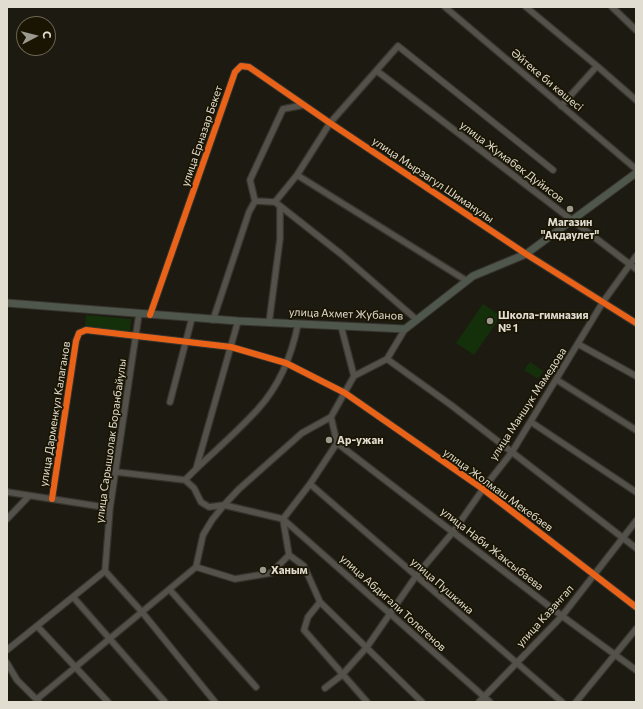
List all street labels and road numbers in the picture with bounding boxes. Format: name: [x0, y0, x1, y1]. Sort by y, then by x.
street label: Әйтеке би көшесі: [508, 46, 586, 114]
street label: улица Ерназар Бекет: [179, 84, 225, 188]
street label: улица Жумабек Дуйисов: [457, 118, 567, 206]
street label: улица Мырзагул Шиманулы: [370, 134, 496, 226]
street label: улица Ахмет Жубанов: [289, 305, 403, 323]
street label: улица Дарменкул Калаганов: [37, 340, 73, 488]
street label: улица Маншук Мамедова: [487, 345, 569, 463]
street label: улица Сарышолак Боранбайулы: [93, 358, 129, 524]
street label: улица Жолмаш Мекебаев: [441, 446, 555, 534]
street label: улица Наби Жаксыбаева: [438, 505, 546, 593]
street label: улица Абдигали Толегенов: [337, 552, 449, 654]
street label: улица Пушкина: [408, 555, 476, 617]
street label: улица Казангап: [514, 582, 576, 650]

